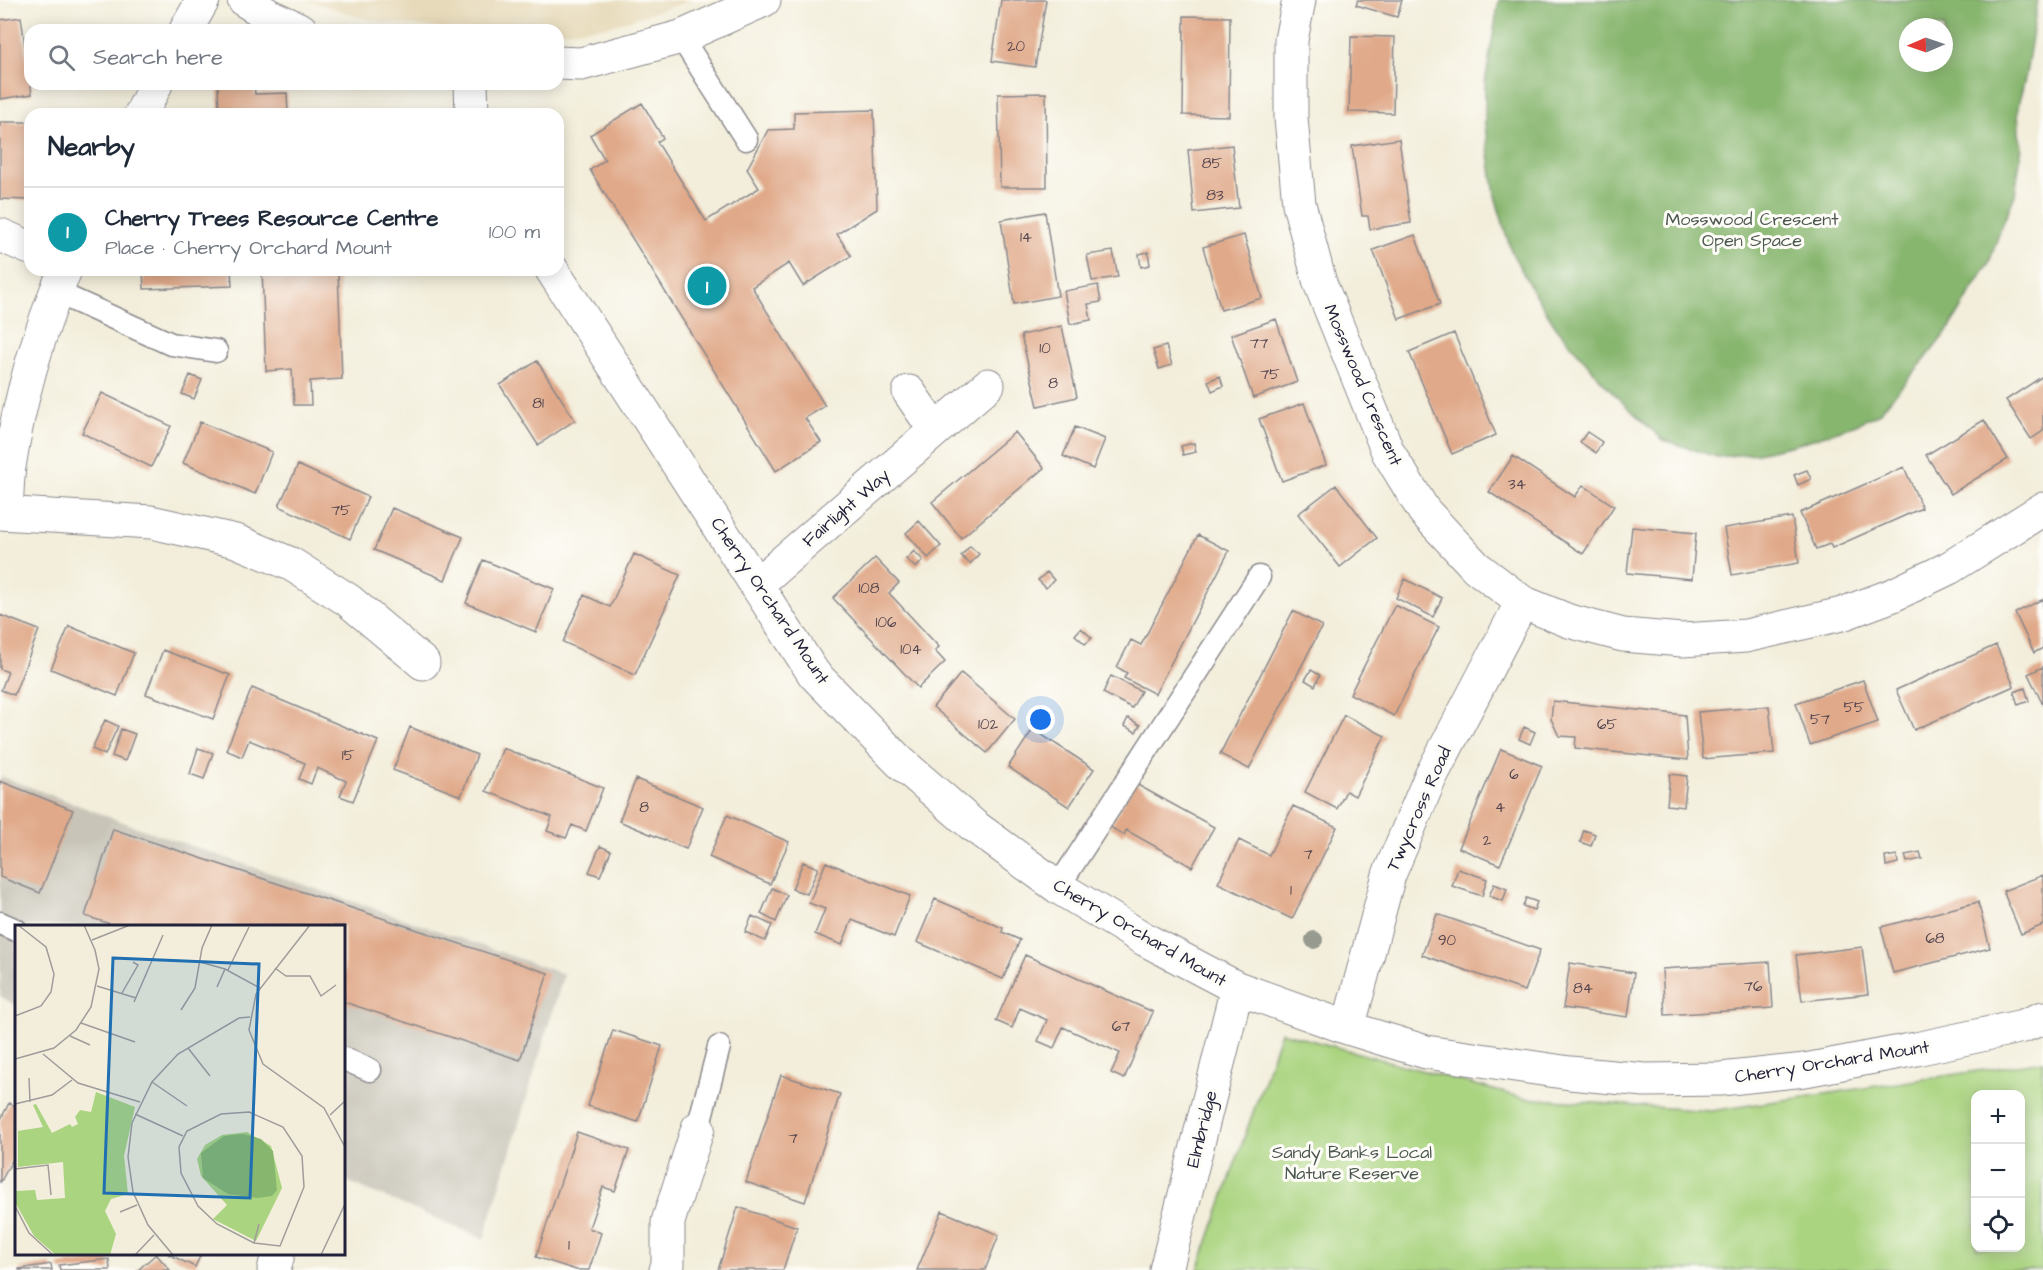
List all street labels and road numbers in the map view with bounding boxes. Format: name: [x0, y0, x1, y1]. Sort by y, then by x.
street label: Mosswood Crescent: [1318, 300, 1409, 470]
street label: Fairlight Way: [797, 463, 896, 554]
street label: Cherry Orchard Mount: [704, 513, 836, 691]
street label: Twycross Road: [1380, 743, 1459, 876]
street label: Cherry Orchard Mount: [1048, 873, 1232, 994]
street label: Cherry Orchard Mount: [1733, 1034, 1932, 1091]
street label: Elmbridge: [1180, 1088, 1225, 1170]

